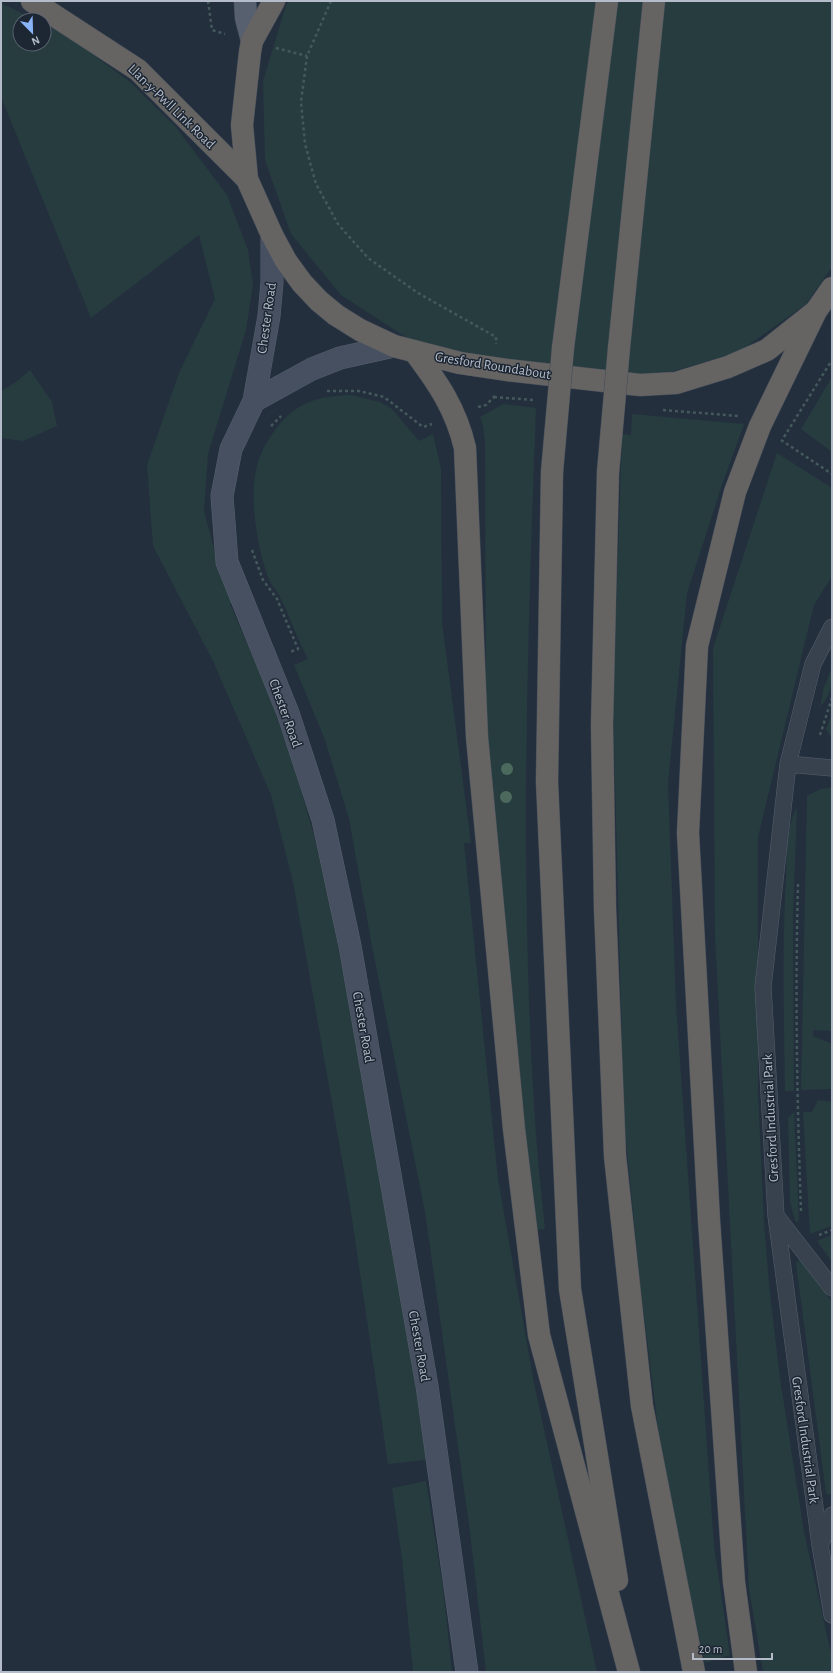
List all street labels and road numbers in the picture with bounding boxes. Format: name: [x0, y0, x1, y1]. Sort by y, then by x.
street label: Llan-y-Pwll Link Road: [125, 62, 218, 152]
street label: Chester Road: [255, 282, 279, 355]
street label: Gresford Roundabout: [434, 350, 552, 382]
street label: Chester Road: [266, 677, 304, 749]
street label: Chester Road: [350, 991, 376, 1064]
street label: Gresford Industrial Park: [761, 1053, 781, 1182]
street label: Chester Road: [406, 1310, 432, 1383]
street label: Gresford Industrial Park: [789, 1376, 821, 1505]

